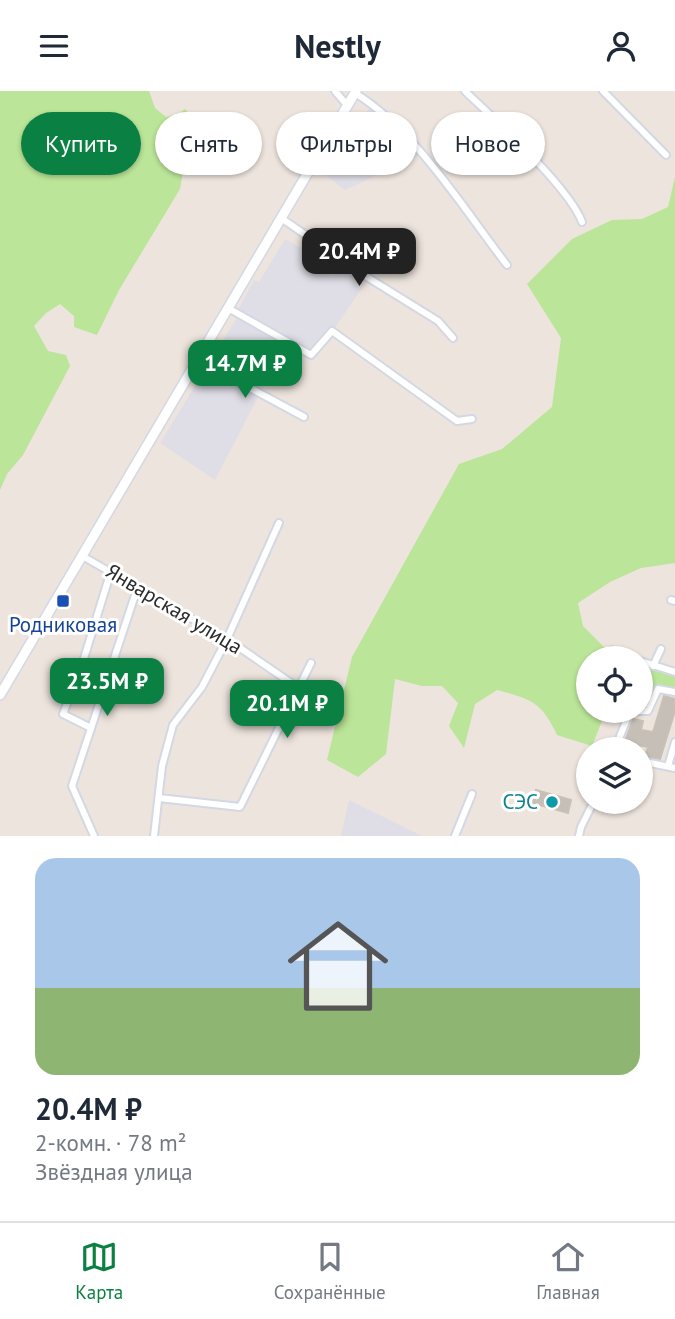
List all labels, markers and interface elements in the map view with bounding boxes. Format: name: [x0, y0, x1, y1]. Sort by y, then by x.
text: Nestly: [294, 25, 381, 67]
icon: menu: [35, 27, 73, 65]
icon: person: [602, 27, 640, 65]
chip: Купить: [21, 112, 141, 175]
chip: Снять: [155, 112, 262, 175]
chip: Фильтры: [276, 112, 417, 175]
chip: Новое: [431, 112, 545, 175]
pin: 20.4M ₽: [294, 229, 424, 288]
text: 20.4M ₽: [318, 236, 400, 265]
pin: 14.7M ₽: [180, 341, 310, 400]
text: 14.7M ₽: [204, 348, 286, 377]
street label: Январская улица: [101, 557, 247, 660]
marker: Родниковая: [55, 593, 71, 609]
place label: Родниковая: [9, 611, 117, 638]
map controls: [576, 646, 653, 814]
button: locate: [576, 646, 653, 723]
pin: 23.5M ₽: [42, 659, 172, 718]
text: 23.5M ₽: [66, 666, 148, 695]
pin: 20.1M ₽: [222, 681, 352, 740]
text: 20.1M ₽: [246, 688, 328, 717]
button: layers: [576, 737, 653, 814]
place label: СЭС: [502, 788, 538, 815]
marker: СЭС: [544, 794, 560, 810]
icon: home: [275, 903, 401, 1029]
text: 20.4M ₽: [35, 1089, 142, 1128]
text: 2-комн. · 78 m²: [35, 1128, 187, 1157]
text: Звёздная улица: [35, 1157, 193, 1186]
tab: Карта: [75, 1238, 123, 1304]
tab: Сохранённые: [274, 1238, 386, 1304]
tab: Главная: [536, 1238, 600, 1304]

